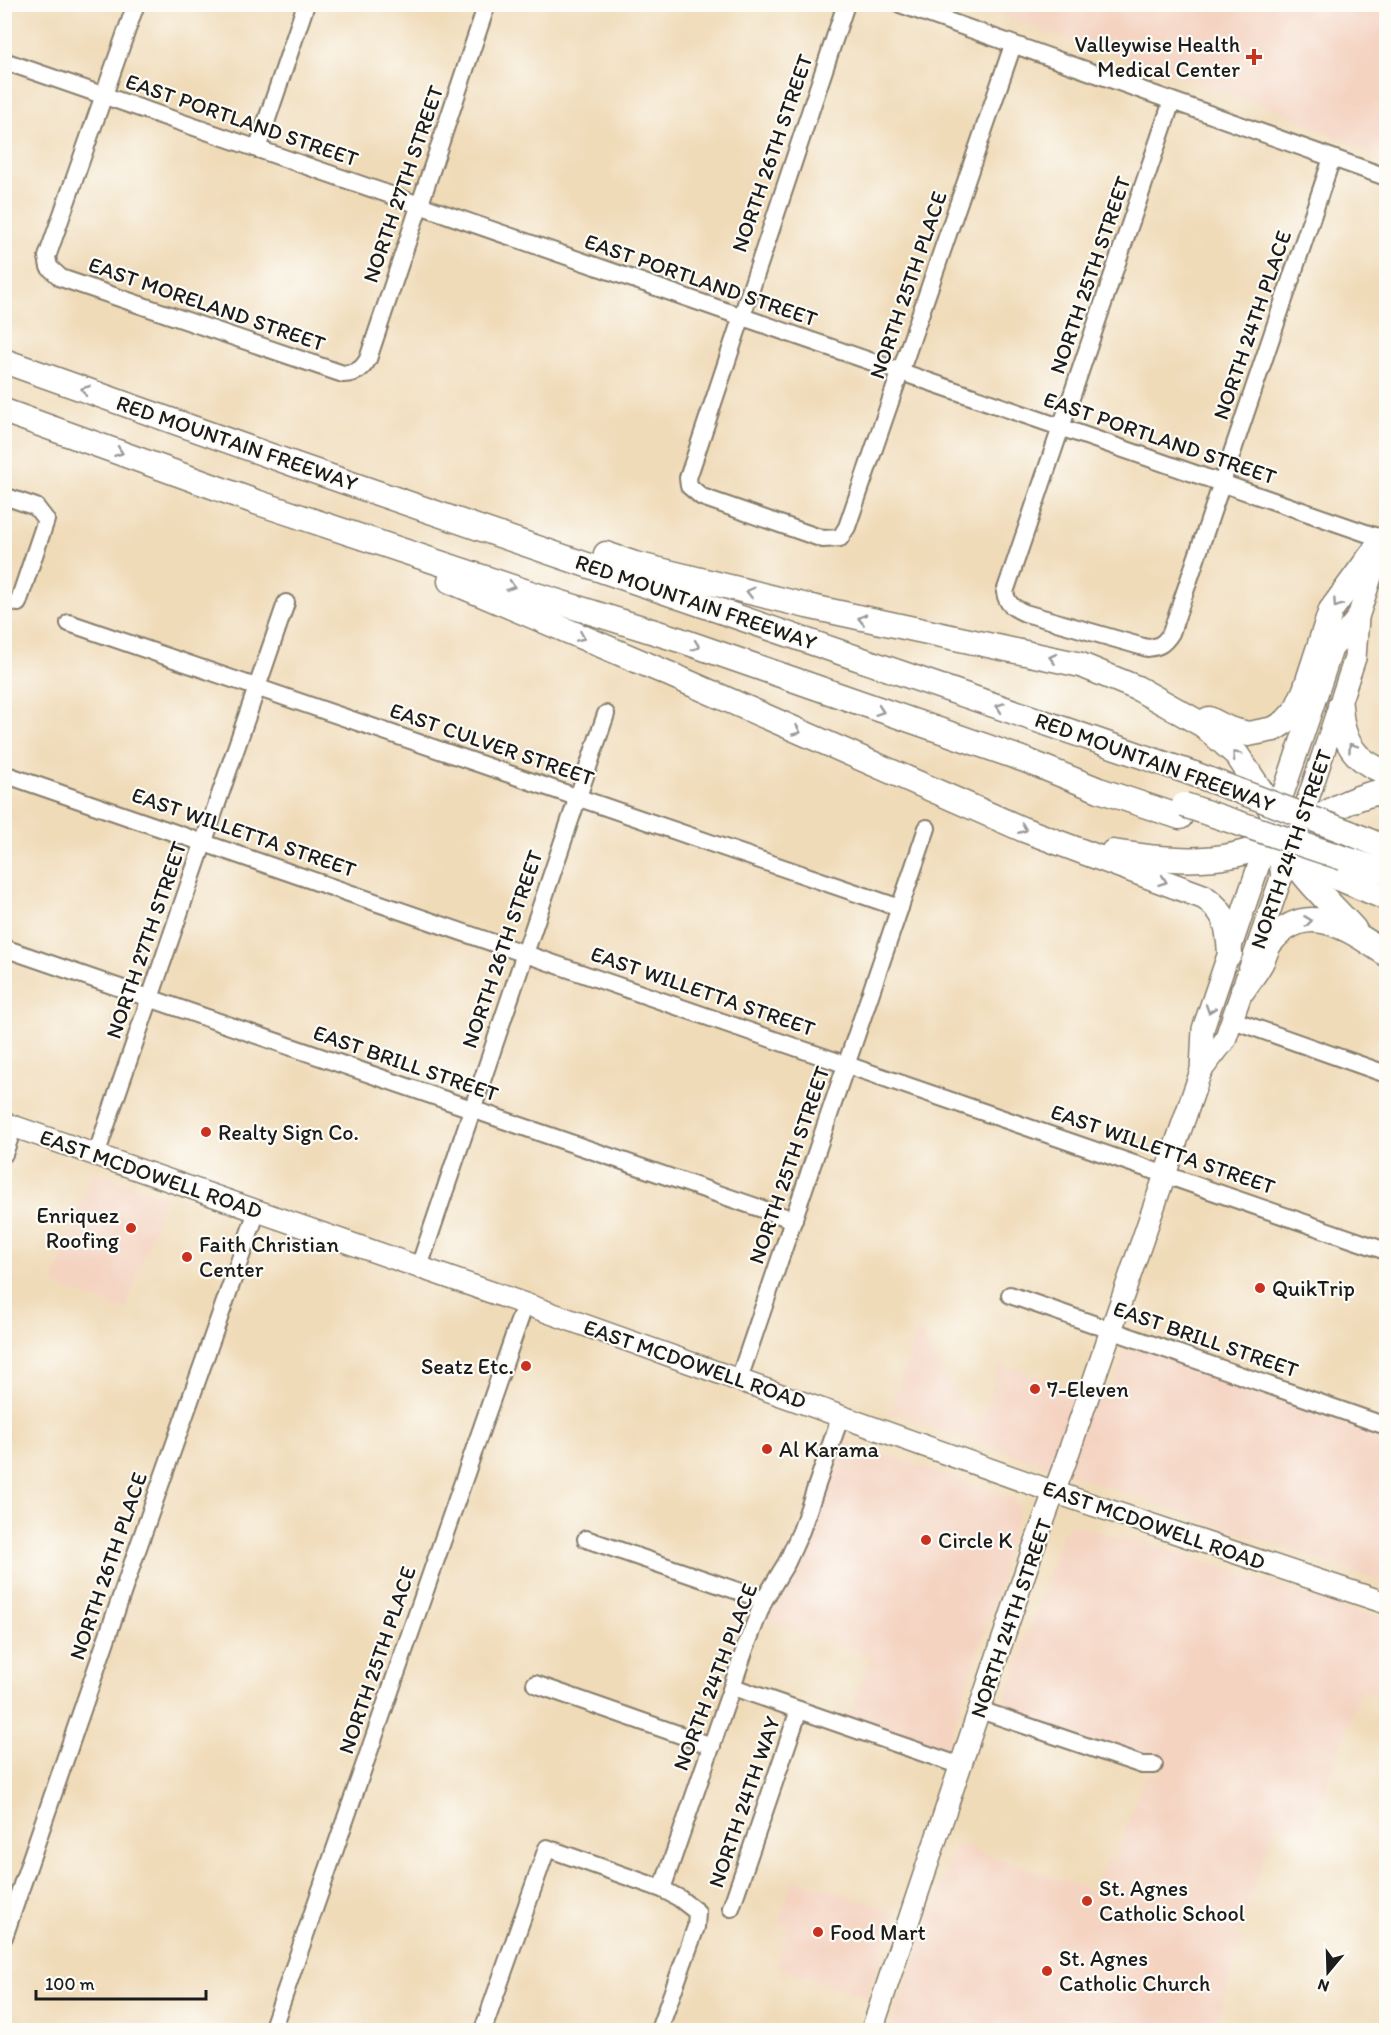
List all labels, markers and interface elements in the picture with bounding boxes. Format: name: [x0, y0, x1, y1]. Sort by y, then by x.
place label: Valleywise Health Medical Center: [1075, 31, 1240, 83]
marker: Valleywise Health Medical Center: [1245, 48, 1263, 66]
street label: NORTH 26TH STREET: [725, 50, 819, 256]
street label: EAST PORTLAND STREET: [122, 67, 363, 173]
street label: NORTH 27TH STREET: [357, 81, 450, 286]
street label: NORTH 25TH STREET: [1043, 172, 1137, 378]
street label: NORTH 25TH PLACE: [863, 188, 953, 382]
street label: EAST PORTLAND STREET: [581, 227, 822, 333]
street label: NORTH 24TH PLACE: [1207, 227, 1297, 423]
street label: EAST MORELAND STREET: [85, 251, 330, 357]
one-way arrow: [80, 384, 91, 397]
street label: EAST PORTLAND STREET: [1040, 385, 1281, 491]
street label: RED MOUNTAIN FREEWAY: [113, 389, 362, 497]
one-way arrow: [113, 445, 124, 458]
street label: RED MOUNTAIN FREEWAY: [572, 548, 821, 656]
one-way arrow: [505, 579, 516, 592]
one-way arrow: [745, 587, 755, 600]
one-way arrow: [1332, 598, 1344, 608]
one-way arrow: [857, 613, 867, 626]
one-way arrow: [575, 630, 586, 642]
one-way arrow: [690, 639, 701, 651]
one-way arrow: [1048, 653, 1058, 666]
street label: EAST CULVER STREET: [386, 696, 598, 792]
one-way arrow: [995, 702, 1006, 715]
one-way arrow: [874, 703, 885, 716]
street label: RED MOUNTAIN FREEWAY: [1031, 706, 1279, 818]
one-way arrow: [790, 723, 801, 735]
one-way arrow: [1348, 743, 1359, 754]
street label: NORTH 24TH STREET: [1244, 745, 1338, 952]
one-way arrow: [1232, 751, 1243, 761]
street label: EAST WILLETTA STREET: [128, 781, 360, 883]
one-way arrow: [1016, 822, 1027, 834]
street label: NORTH 27TH STREET: [100, 837, 193, 1042]
street label: NORTH 26TH STREET: [455, 846, 549, 1052]
one-way arrow: [1157, 874, 1168, 887]
one-way arrow: [1304, 915, 1313, 928]
street label: EAST WILLETTA STREET: [587, 940, 819, 1042]
one-way arrow: [1205, 1003, 1218, 1014]
street label: EAST BRILL STREET: [310, 1019, 503, 1108]
street label: NORTH 25TH STREET: [742, 1062, 836, 1268]
street label: EAST WILLETTA STREET: [1047, 1098, 1279, 1200]
place label: Realty Sign Co.: [218, 1119, 359, 1146]
street label: EAST MCDOWELL ROAD: [36, 1123, 266, 1225]
marker: Realty Sign Co.: [199, 1125, 213, 1139]
place label: Enriquez Roofing: [37, 1202, 120, 1254]
marker: Enriquez Roofing: [124, 1221, 138, 1235]
place label: Faith Christian Center: [199, 1231, 339, 1283]
marker: Faith Christian Center: [180, 1250, 194, 1264]
place label: QuikTrip: [1272, 1275, 1355, 1302]
marker: QuikTrip: [1253, 1281, 1267, 1295]
street label: EAST BRILL STREET: [1110, 1295, 1303, 1384]
street label: EAST MCDOWELL ROAD: [580, 1313, 810, 1415]
place label: Seatz Etc.: [421, 1353, 514, 1380]
marker: Seatz Etc.: [519, 1359, 533, 1373]
place label: 7-Eleven: [1047, 1376, 1129, 1403]
marker: 7-Eleven: [1028, 1382, 1042, 1396]
place label: Al Karama: [779, 1436, 879, 1463]
marker: Al Karama: [760, 1442, 774, 1456]
street label: NORTH 26TH PLACE: [63, 1469, 153, 1663]
street label: EAST MCDOWELL ROAD: [1039, 1474, 1269, 1576]
street label: NORTH 24TH STREET: [964, 1514, 1058, 1721]
place label: Circle K: [938, 1527, 1012, 1554]
marker: Circle K: [919, 1533, 933, 1547]
street label: NORTH 25TH PLACE: [332, 1563, 422, 1757]
street label: NORTH 24TH PLACE: [667, 1580, 763, 1774]
street label: NORTH 24TH WAY: [702, 1712, 786, 1891]
place label: St. Agnes Catholic School: [1099, 1875, 1245, 1927]
marker: St. Agnes Catholic School: [1080, 1894, 1094, 1908]
place label: Food Mart: [830, 1919, 926, 1946]
marker: Food Mart: [811, 1925, 825, 1939]
north arrow: [1298, 1942, 1358, 2002]
place label: St. Agnes Catholic Church: [1059, 1945, 1210, 1997]
scale bar: [36, 1963, 206, 2001]
marker: St. Agnes Catholic Church: [1040, 1964, 1054, 1978]
text: 100 m: [45, 1973, 95, 1995]
text: N: [1315, 1975, 1331, 1996]

